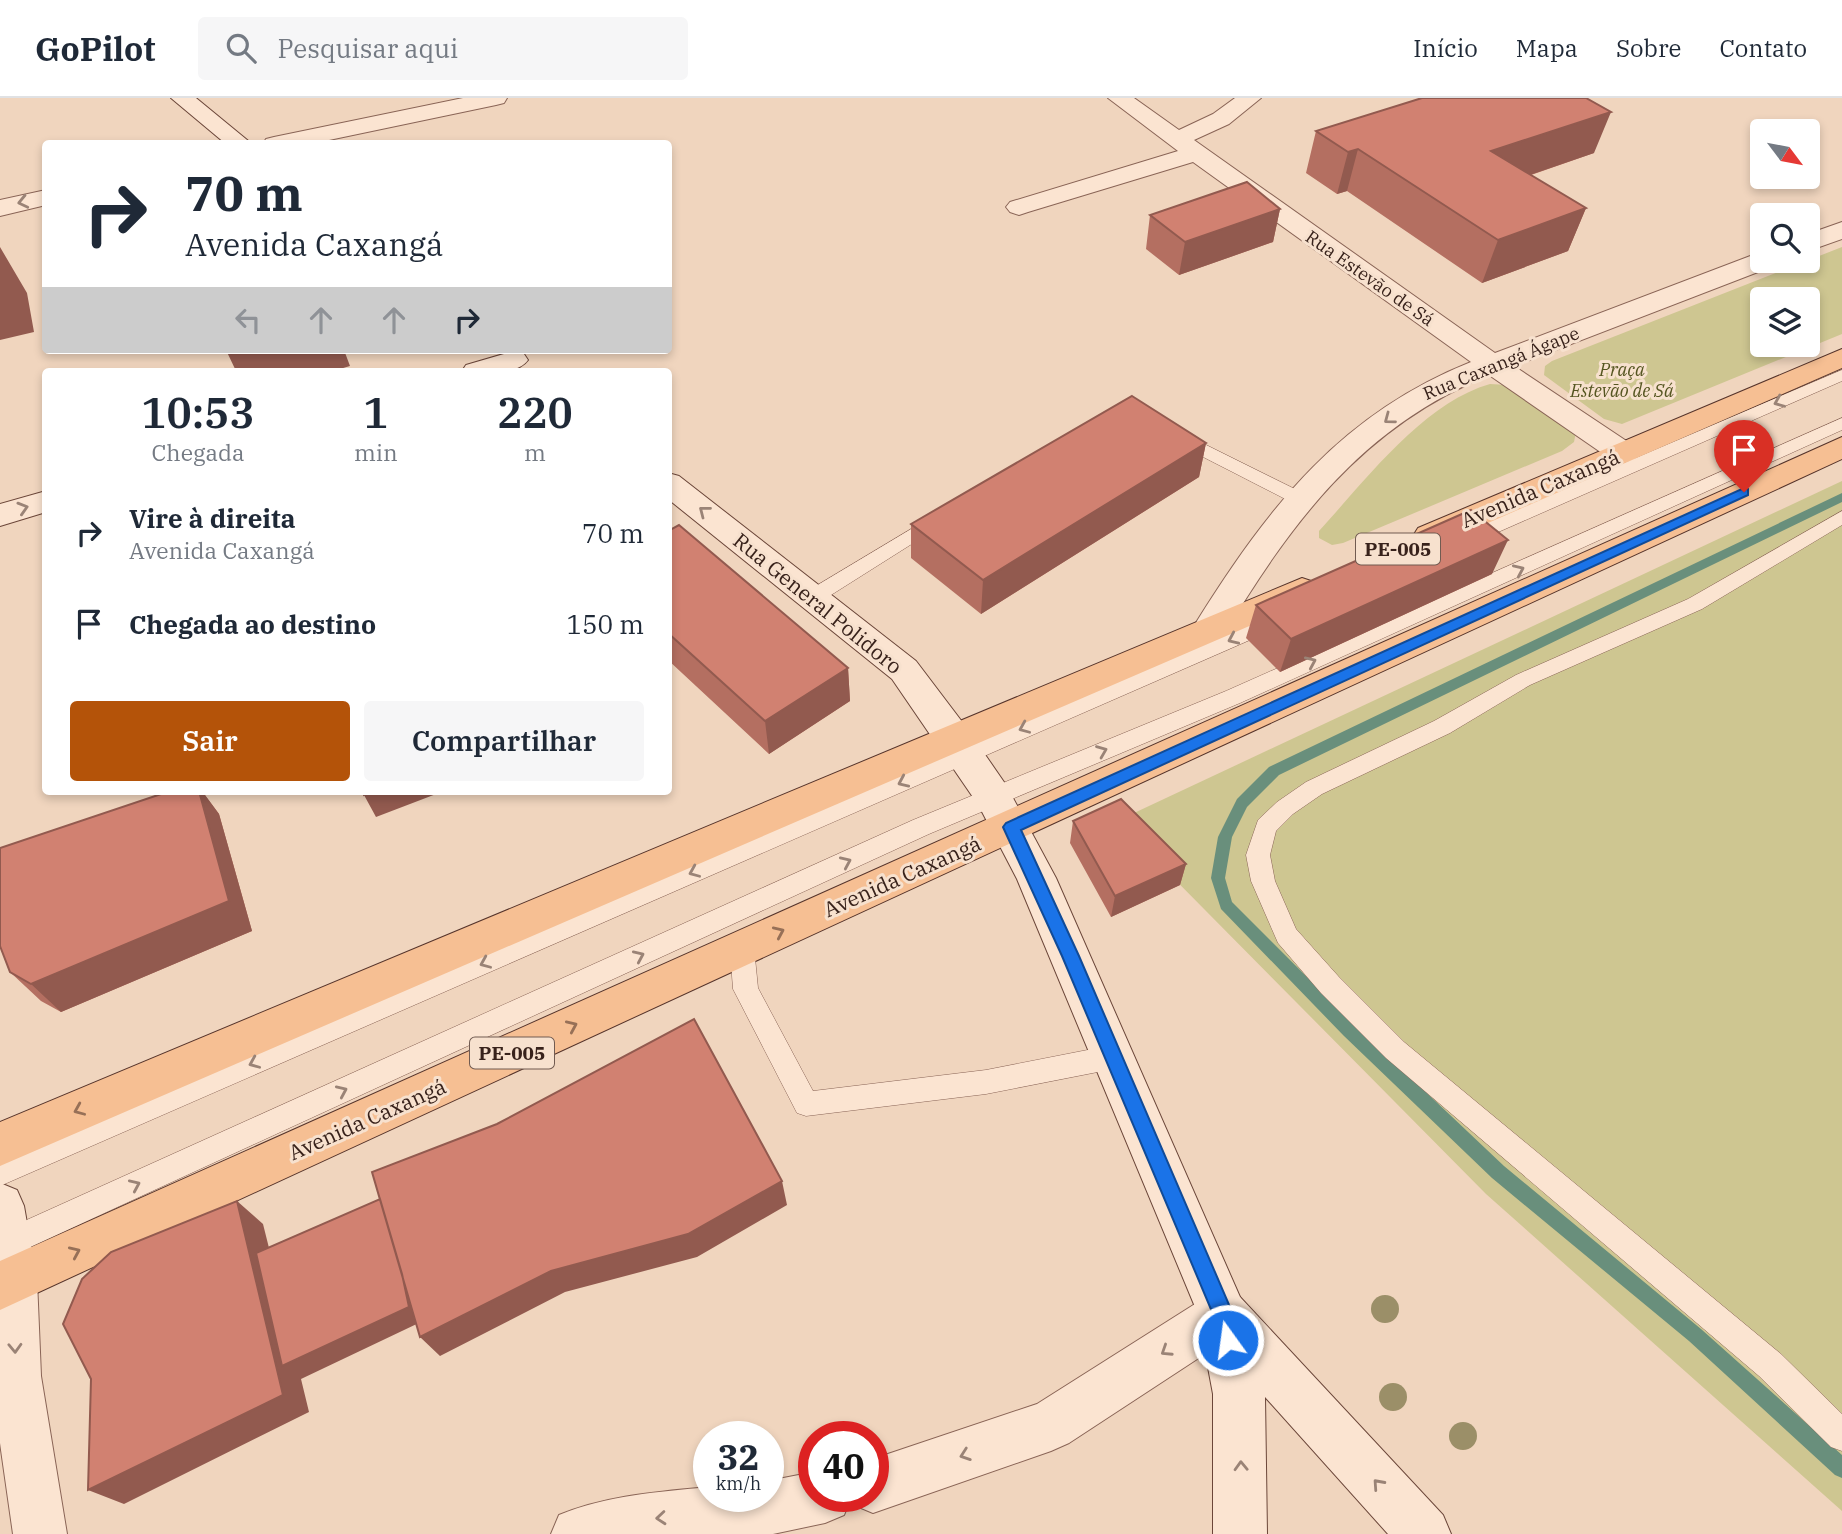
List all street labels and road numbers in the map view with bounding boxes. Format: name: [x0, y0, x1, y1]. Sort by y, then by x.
street label: Rua Estevão de Sá: [1301, 225, 1439, 331]
street label: Rua Caxangá Ágape: [1420, 321, 1582, 405]
street label: Avenida Caxangá: [1456, 442, 1624, 534]
street label: Rua General Polidoro: [728, 526, 908, 680]
road number: PE-005: [1356, 534, 1440, 564]
street label: Avenida Caxangá: [819, 829, 985, 923]
road number: PE-005: [470, 1037, 554, 1068]
street label: Avenida Caxangá: [284, 1072, 450, 1166]

